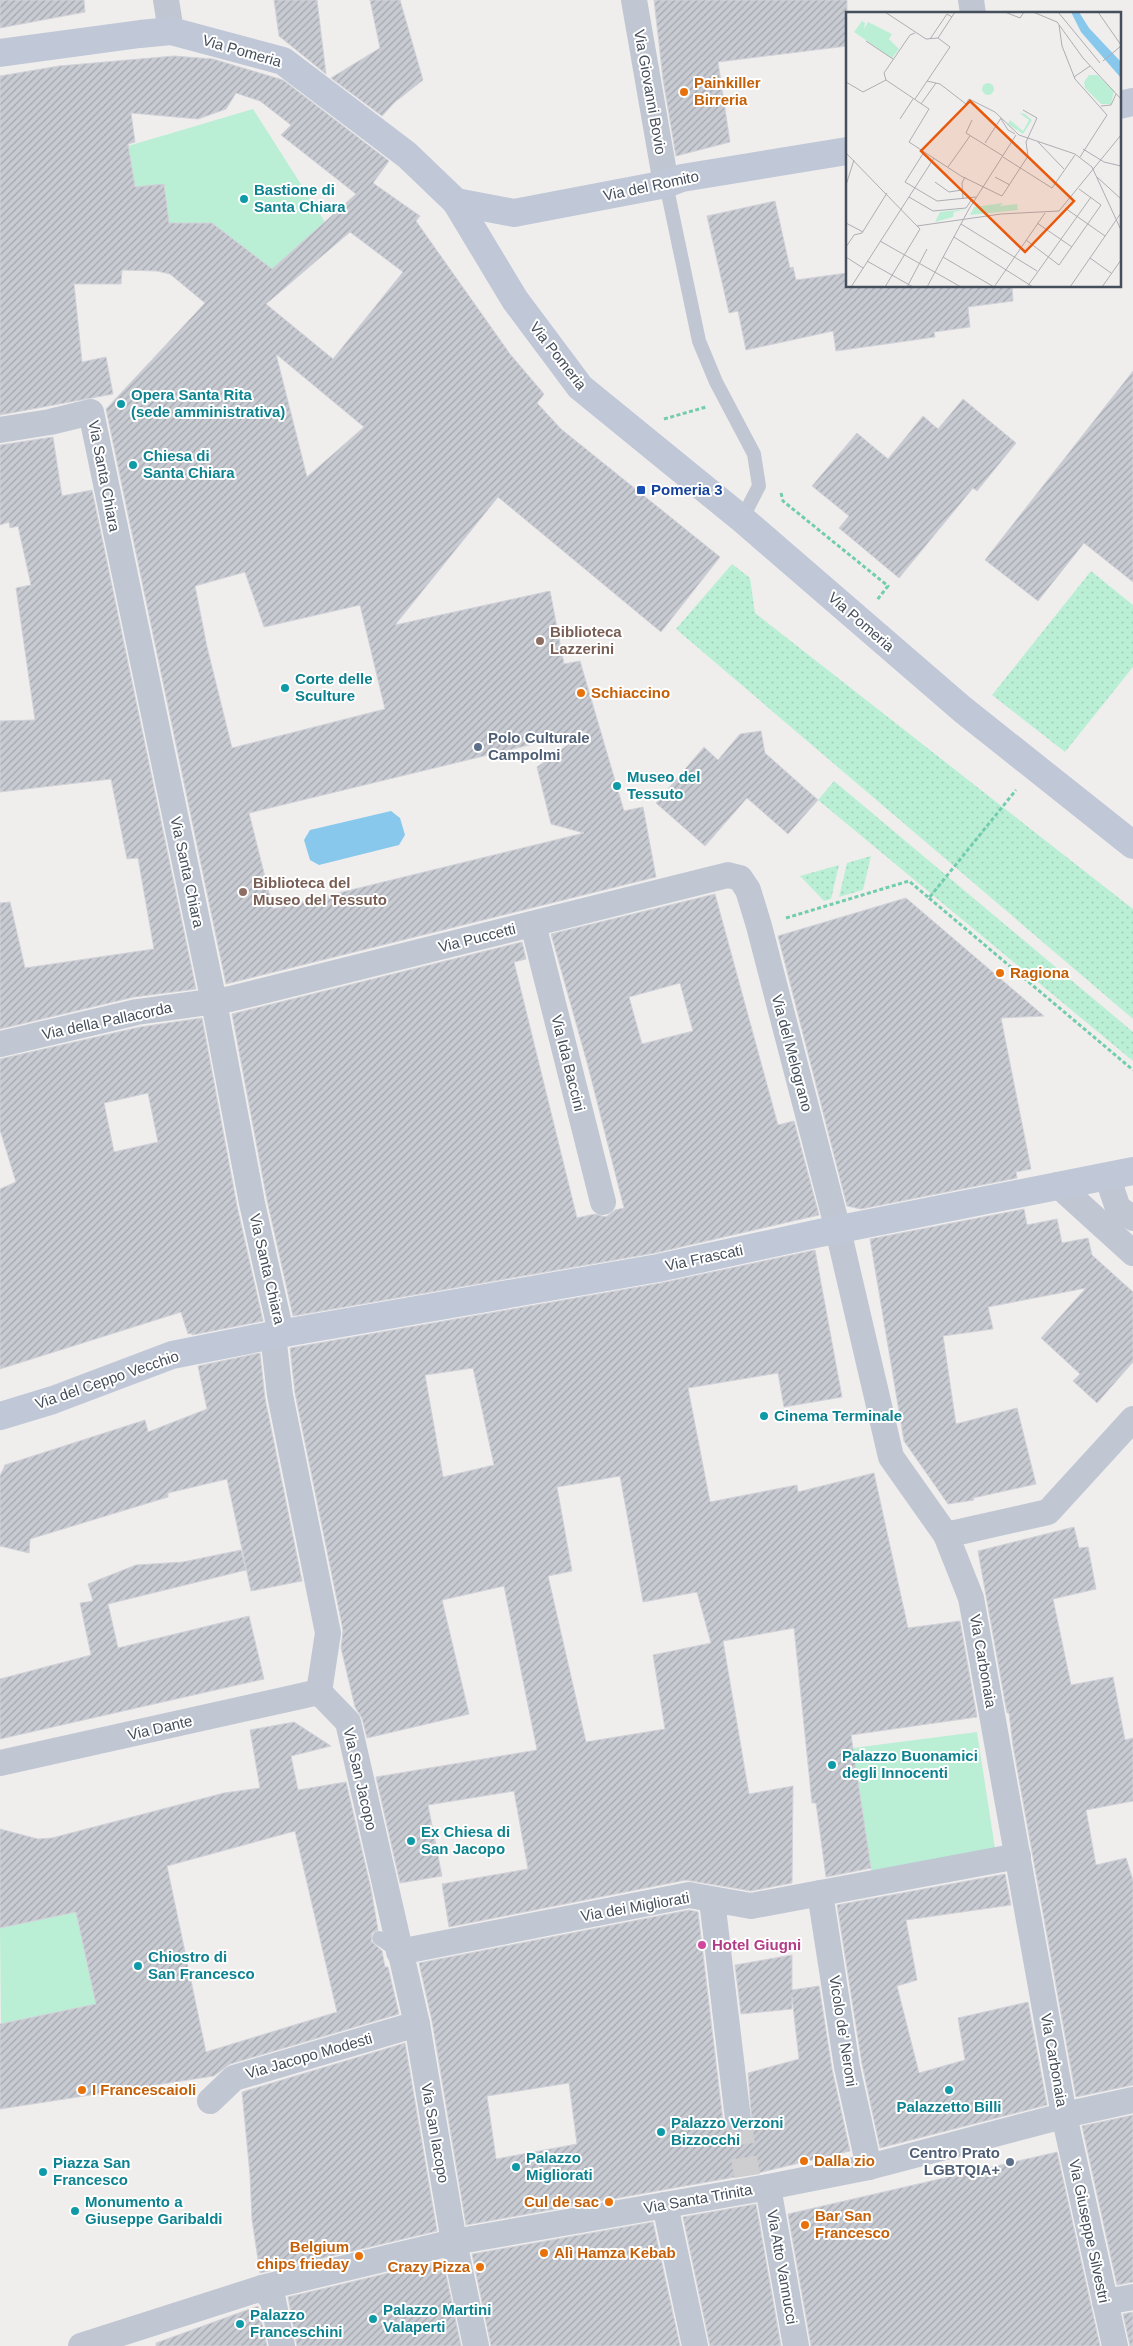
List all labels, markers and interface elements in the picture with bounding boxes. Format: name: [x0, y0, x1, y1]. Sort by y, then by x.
inset map: [846, 12, 1120, 288]
street label: Via Giovanni Bovio: [631, 28, 670, 156]
street label: Via Pomeria: [201, 31, 284, 70]
place label: Painkiller Birreria: [694, 74, 761, 108]
marker: Painkiller Birreria: [678, 86, 690, 98]
street label: Via del Romito: [602, 167, 700, 204]
place label: Bastione di Santa Chiara: [254, 181, 346, 215]
marker: Bastione di Santa Chiara: [238, 193, 250, 205]
street label: Via Pomeria: [527, 318, 591, 394]
place label: Opera Santa Rita (sede amministrativa): [131, 386, 285, 420]
marker: Opera Santa Rita (sede amministrativa): [115, 398, 127, 410]
street label: Via Santa Chiara: [85, 419, 124, 534]
place label: Chiesa di Santa Chiara: [143, 447, 235, 481]
marker: Chiesa di Santa Chiara: [127, 459, 139, 471]
place label: Pomeria 3: [651, 481, 723, 498]
marker: Pomeria 3: [635, 484, 647, 496]
street label: Via Pomeria: [825, 588, 898, 655]
place label: Biblioteca Lazzerini: [550, 623, 622, 657]
marker: Biblioteca Lazzerini: [534, 635, 546, 647]
place label: Corte delle Sculture: [295, 670, 373, 704]
marker: Corte delle Sculture: [279, 682, 291, 694]
place label: Schiaccino: [591, 684, 670, 701]
marker: Schiaccino: [575, 687, 587, 699]
place label: Polo Culturale Campolmi: [488, 729, 590, 763]
marker: Polo Culturale Campolmi: [472, 741, 484, 753]
place label: Museo del Tessuto: [627, 768, 700, 802]
marker: Museo del Tessuto: [611, 780, 623, 792]
street label: Via Santa Chiara: [167, 815, 208, 930]
place label: Biblioteca del Museo del Tessuto: [253, 874, 387, 908]
marker: Biblioteca del Museo del Tessuto: [237, 886, 249, 898]
street label: Via Puccetti: [437, 920, 517, 955]
place label: Ragiona: [1010, 964, 1070, 981]
marker: Ragiona: [994, 967, 1006, 979]
street label: Via del Melograno: [769, 992, 816, 1113]
street label: Via della Pallacorda: [40, 998, 174, 1043]
street label: Via Ida Baccini: [548, 1013, 589, 1113]
street label: Via Santa Chiara: [246, 1212, 289, 1327]
street label: Via Frascati: [664, 1241, 744, 1274]
street label: Via del Ceppo Vecchio: [33, 1347, 181, 1412]
place label: Cinema Terminale: [774, 1407, 902, 1424]
marker: Cinema Terminale: [758, 1410, 770, 1422]
street label: Via Carbonaia: [967, 1613, 1000, 1710]
street label: Via Dante: [126, 1712, 194, 1743]
street label: Via San Jacopo: [340, 1726, 381, 1832]
place label: Palazzo Buonamici degli Innocenti: [842, 1747, 978, 1781]
marker: Palazzo Buonamici degli Innocenti: [826, 1759, 838, 1771]
place label: Ex Chiesa di San Jacopo: [421, 1823, 510, 1857]
marker: Ex Chiesa di San Jacopo: [405, 1835, 417, 1847]
street label: Via dei Migliorati: [579, 1889, 690, 1924]
place label: Hotel Giugni: [712, 1936, 801, 1953]
marker: Hotel Giugni: [696, 1939, 708, 1951]
place label: Chiostro di San Francesco: [148, 1948, 255, 1982]
marker: Chiostro di San Francesco: [132, 1960, 144, 1972]
street label: Vicolo de' Neroni: [826, 1974, 861, 2088]
street label: Via Carbonaia: [1038, 2012, 1071, 2109]
street label: Via Jacopo Modesti: [244, 2029, 374, 2082]
place label: I Francescaioli: [92, 2081, 196, 2098]
street label: Via San Iacopo: [418, 2081, 453, 2184]
marker: I Francescaioli: [76, 2084, 88, 2096]
marker: Palazzetto Billi: [943, 2084, 955, 2096]
place label: Palazzetto Billi: [896, 2098, 1002, 2115]
place label: Palazzo Verzoni Bizzocchi: [671, 2114, 784, 2148]
marker: Palazzo Verzoni Bizzocchi: [655, 2126, 667, 2138]
place label: Centro Prato LGBTQIA+: [909, 2144, 1000, 2178]
place label: Palazzo Migliorati: [526, 2149, 593, 2183]
place label: Dalla zio: [814, 2152, 875, 2169]
place label: Piazza San Francesco: [53, 2154, 131, 2188]
marker: Dalla zio: [798, 2155, 810, 2167]
marker: Centro Prato LGBTQIA+: [1004, 2156, 1016, 2168]
street label: Via Giuseppe Silvestri: [1066, 2157, 1113, 2304]
marker: Palazzo Migliorati: [510, 2161, 522, 2173]
marker: Piazza San Francesco: [37, 2166, 49, 2178]
street label: Via Santa Trinita: [642, 2180, 754, 2216]
place label: Monumento a Giuseppe Garibaldi: [85, 2193, 223, 2227]
place label: Cul de sac: [524, 2193, 599, 2210]
marker: Cul de sac: [603, 2196, 615, 2208]
marker: Monumento a Giuseppe Garibaldi: [69, 2205, 81, 2217]
place label: Bar San Francesco: [815, 2207, 890, 2241]
street label: Via Atto Vannucci: [764, 2208, 801, 2326]
marker: Bar San Francesco: [799, 2219, 811, 2231]
place label: Belgium chips frieday: [256, 2238, 350, 2272]
place label: Alì Hamza Kebab: [554, 2244, 676, 2261]
marker: Alì Hamza Kebab: [538, 2247, 550, 2259]
marker: Belgium chips frieday: [353, 2250, 365, 2262]
place label: Crazy Pizza: [387, 2258, 471, 2275]
marker: Crazy Pizza: [474, 2261, 486, 2273]
place label: Palazzo Martini Valaperti: [383, 2301, 491, 2335]
place label: Palazzo Franceschini: [250, 2306, 343, 2340]
marker: Palazzo Martini Valaperti: [367, 2313, 379, 2325]
marker: Palazzo Franceschini: [234, 2318, 246, 2330]

